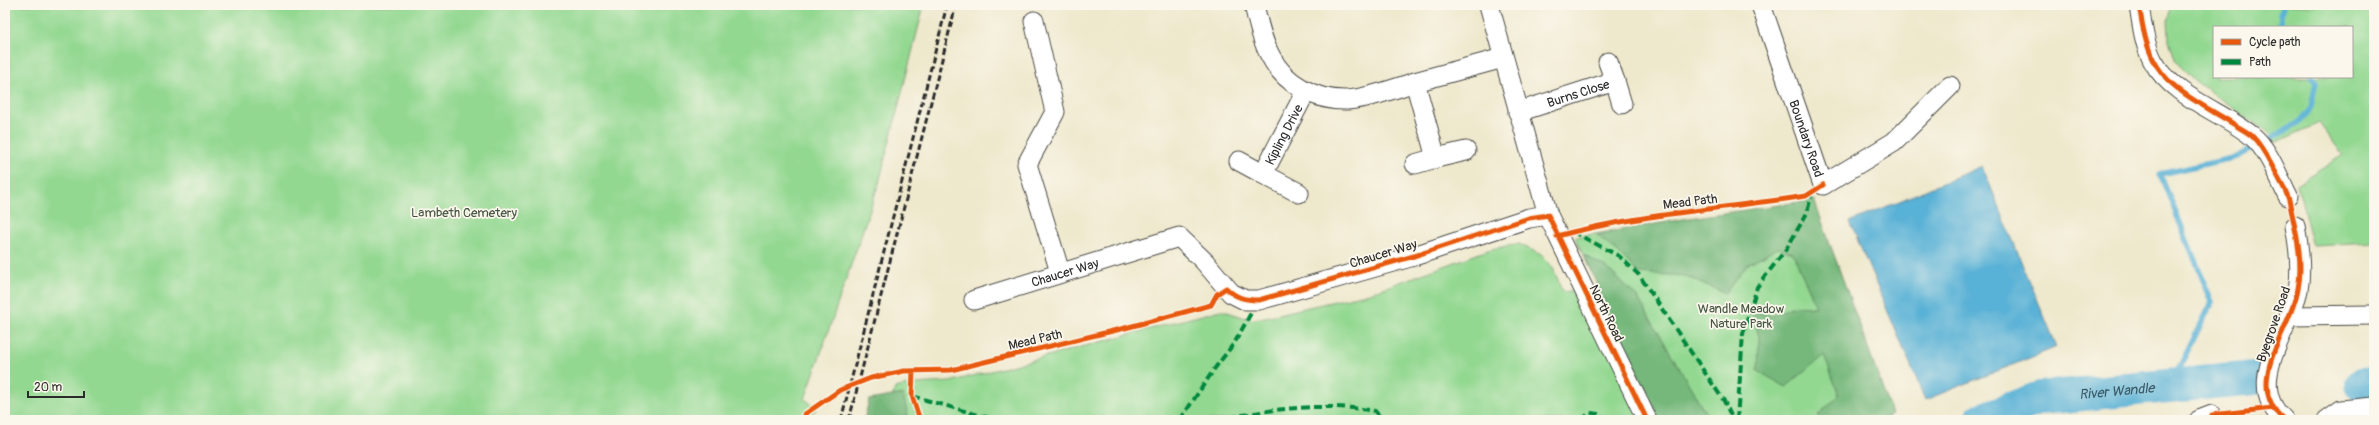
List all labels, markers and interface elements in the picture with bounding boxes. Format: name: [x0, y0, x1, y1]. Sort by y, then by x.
legend: [2213, 26, 2353, 78]
text: Cycle path: [2249, 35, 2301, 50]
text: Path: [2249, 55, 2271, 70]
street label: Burns Close: [1545, 76, 1612, 111]
street label: Boundary Road: [1785, 98, 1827, 179]
street label: Kipling Drive: [1262, 101, 1307, 168]
street label: Mead Path: [1662, 191, 1718, 213]
park label: Lambeth Cemetery: [411, 205, 517, 221]
street label: Chaucer Way: [1348, 236, 1419, 272]
street label: Chaucer Way: [1029, 255, 1101, 291]
street label: North Road: [1585, 282, 1627, 345]
street label: Byegrove Road: [2254, 284, 2294, 364]
park label: Wandle Meadow Nature Park: [1698, 301, 1784, 332]
street label: Mead Path: [1007, 326, 1064, 354]
scale bar: [28, 373, 84, 399]
water label: River Wandle: [2078, 379, 2157, 403]
text: 20 m: [34, 380, 63, 395]

